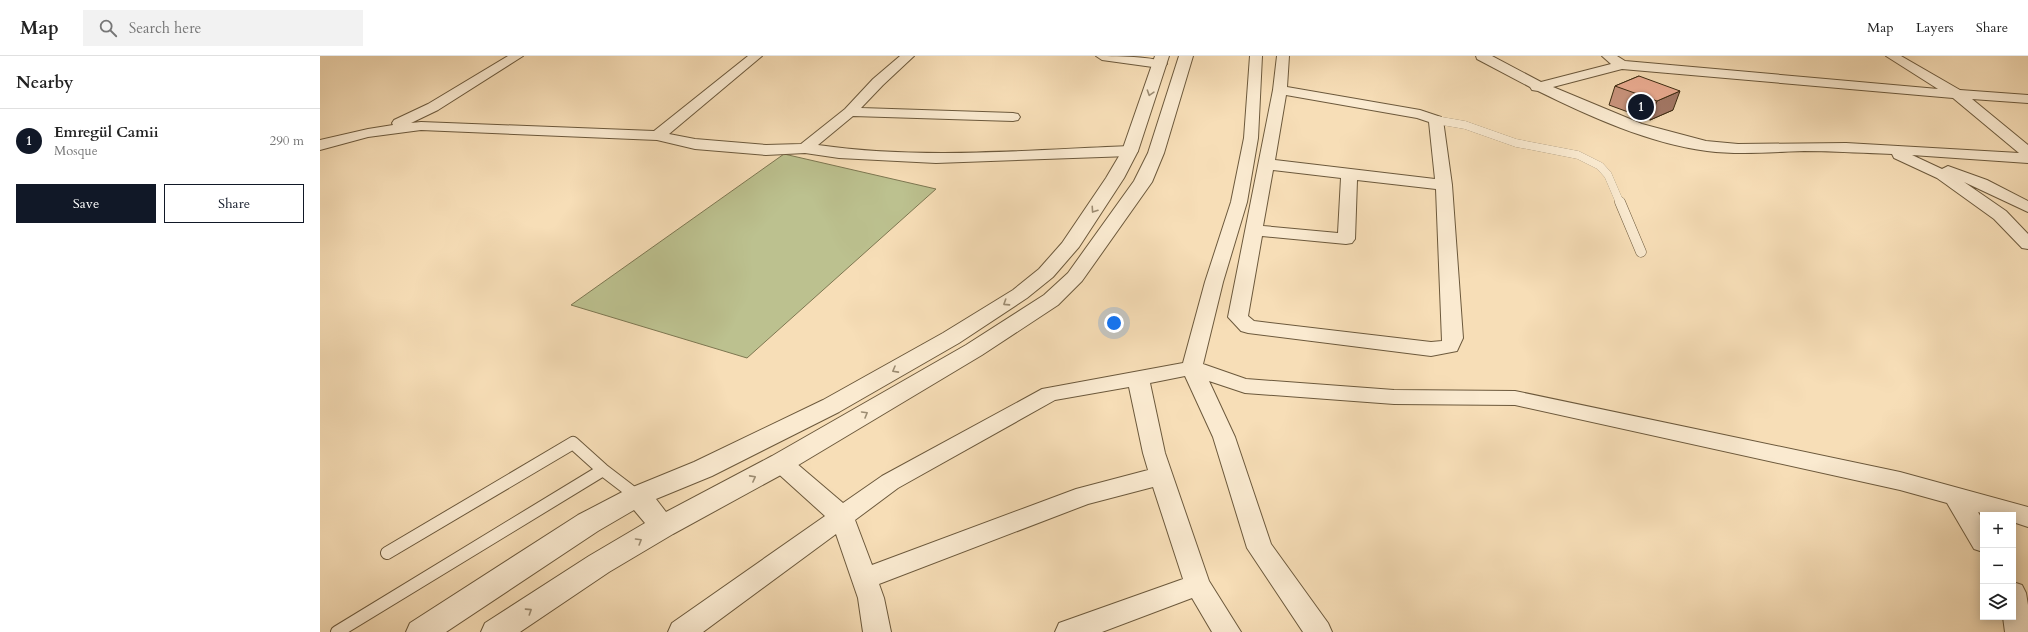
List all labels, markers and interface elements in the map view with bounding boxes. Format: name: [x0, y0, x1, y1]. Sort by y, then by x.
search box: [83, 10, 363, 46]
text: Map: [20, 15, 59, 41]
icon: search: [97, 17, 119, 39]
text: Search here: [129, 18, 201, 38]
text: Map: [1867, 18, 1894, 37]
text: Layers: [1916, 18, 1954, 37]
text: Share: [1976, 18, 2008, 37]
text: Nearby: [16, 71, 73, 94]
one-way arrow: [1147, 90, 1155, 97]
pin: 1: [1628, 92, 1654, 122]
text: Emregül Camii: [54, 122, 159, 142]
text: 1: [26, 132, 32, 150]
text: 290 m: [270, 132, 304, 150]
text: Mosque: [54, 142, 98, 160]
button: Save: [16, 184, 156, 223]
button: Share: [164, 184, 304, 223]
one-way arrow: [1092, 205, 1099, 212]
one-way arrow: [1003, 298, 1010, 306]
your location: [1104, 313, 1124, 333]
one-way arrow: [892, 365, 899, 373]
one-way arrow: [861, 411, 869, 418]
one-way arrow: [749, 476, 756, 483]
map controls: [1980, 512, 2016, 620]
button: +: [1980, 512, 2016, 548]
one-way arrow: [635, 538, 642, 545]
button: −: [1980, 548, 2016, 584]
button: layers: [1980, 584, 2016, 620]
one-way arrow: [525, 608, 532, 615]

